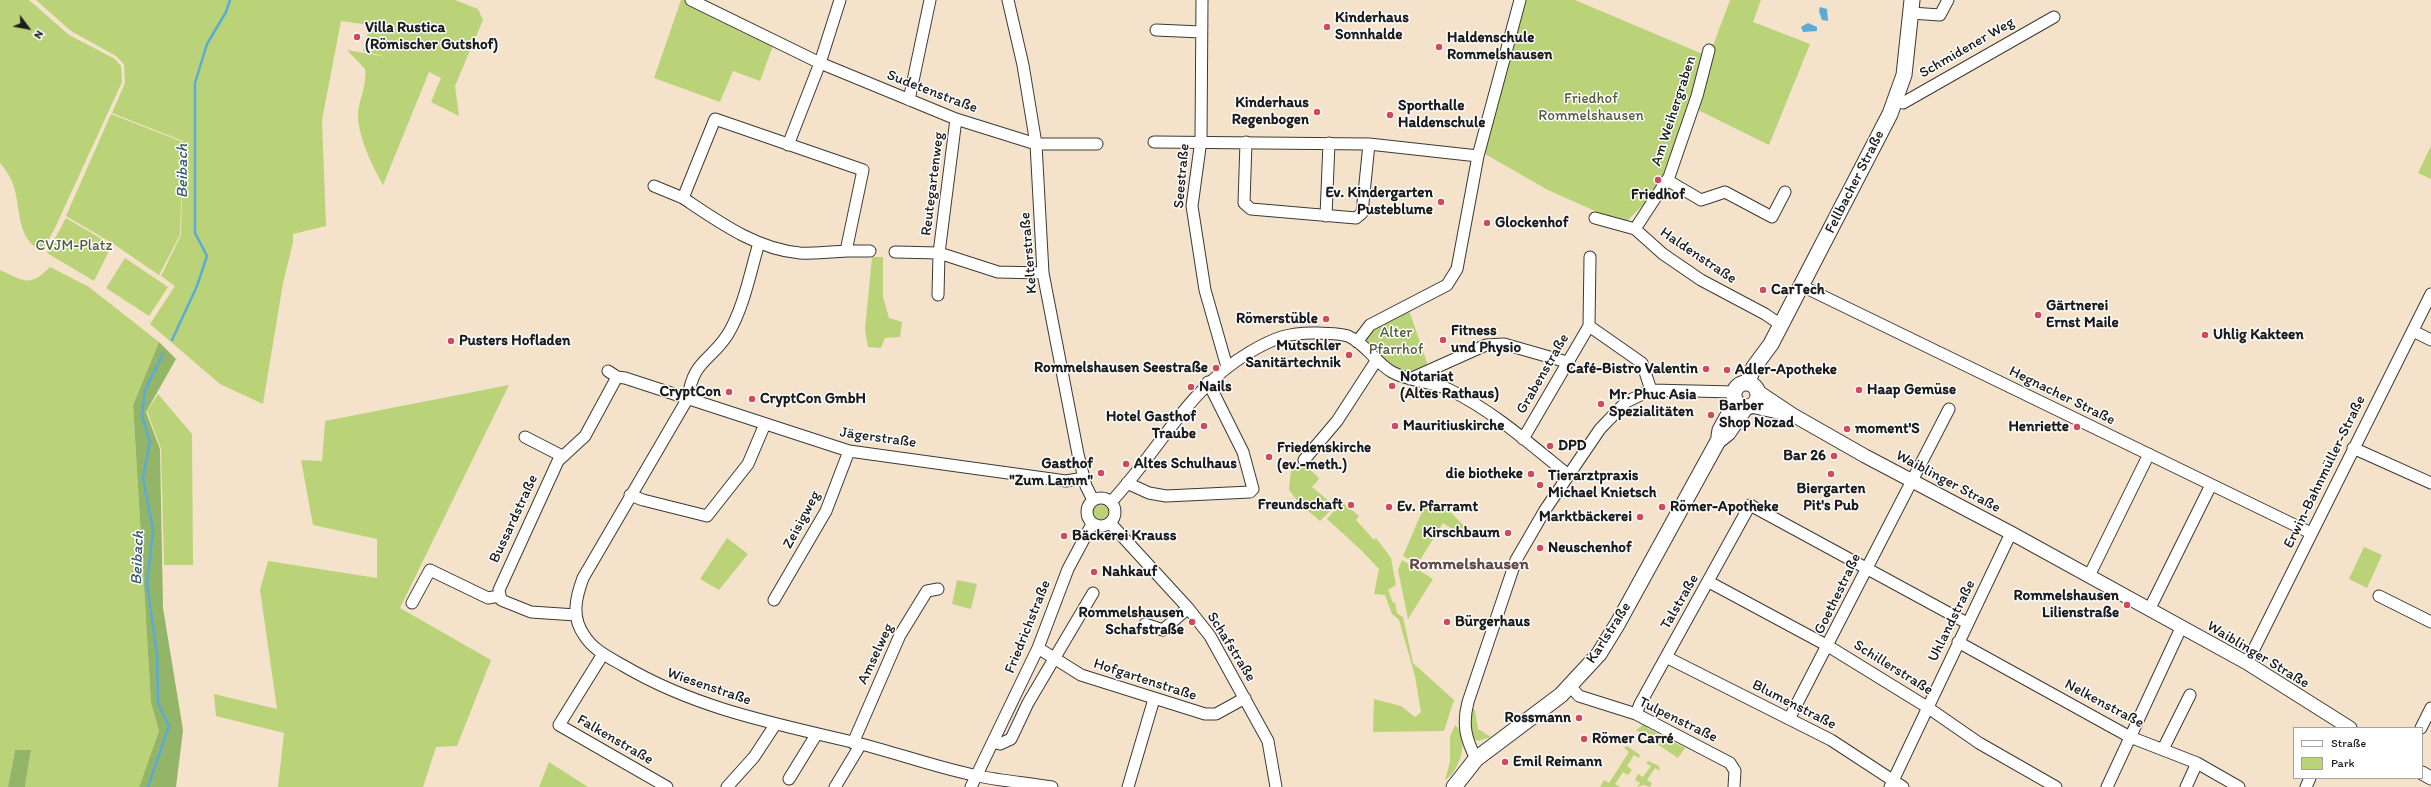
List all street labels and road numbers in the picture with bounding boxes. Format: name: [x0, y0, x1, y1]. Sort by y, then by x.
street label: Schmidener Weg: [1916, 14, 2018, 82]
street label: Am Weihergraben: [1648, 54, 1700, 168]
street label: Sudetenstraße: [884, 66, 980, 118]
street label: Fellbacher Straße: [1821, 127, 1889, 237]
street label: Reutegartenweg: [918, 131, 948, 237]
street label: Seestraße: [1170, 143, 1194, 209]
street label: Kelterstraße: [1016, 211, 1042, 295]
street label: Haldenstraße: [1656, 224, 1740, 288]
street label: Grabenstraße: [1513, 331, 1573, 417]
street label: Hegnacher Straße: [2006, 363, 2118, 429]
street label: Erwin-Bahnmüller-Straße: [2280, 393, 2370, 551]
street label: Jägerstraße: [839, 424, 917, 452]
street label: Waiblinger Straße: [1893, 447, 2003, 517]
street label: Bussardstraße: [486, 472, 542, 566]
street label: Zeisigweg: [779, 488, 825, 552]
street label: Goethestraße: [1811, 551, 1865, 637]
street label: Talstraße: [1657, 571, 1703, 633]
street label: Uhlandstraße: [1924, 577, 1980, 665]
street label: Friedrichstraße: [1001, 578, 1055, 676]
street label: Karlstraße: [1583, 599, 1635, 667]
street label: Schafstraße: [1203, 609, 1259, 685]
street label: Waiblinger Straße: [2204, 617, 2312, 693]
street label: Amselweg: [854, 621, 898, 687]
street label: Schillerstraße: [1850, 636, 1936, 700]
street label: Hofgartenstraße: [1091, 655, 1199, 705]
street label: Wiesenstraße: [665, 664, 753, 710]
street label: Blumenstraße: [1749, 676, 1839, 734]
street label: Nelkenstraße: [2061, 676, 2147, 732]
street label: Tulpenstraße: [1636, 693, 1720, 747]
street label: Falkenstraße: [574, 711, 656, 769]

